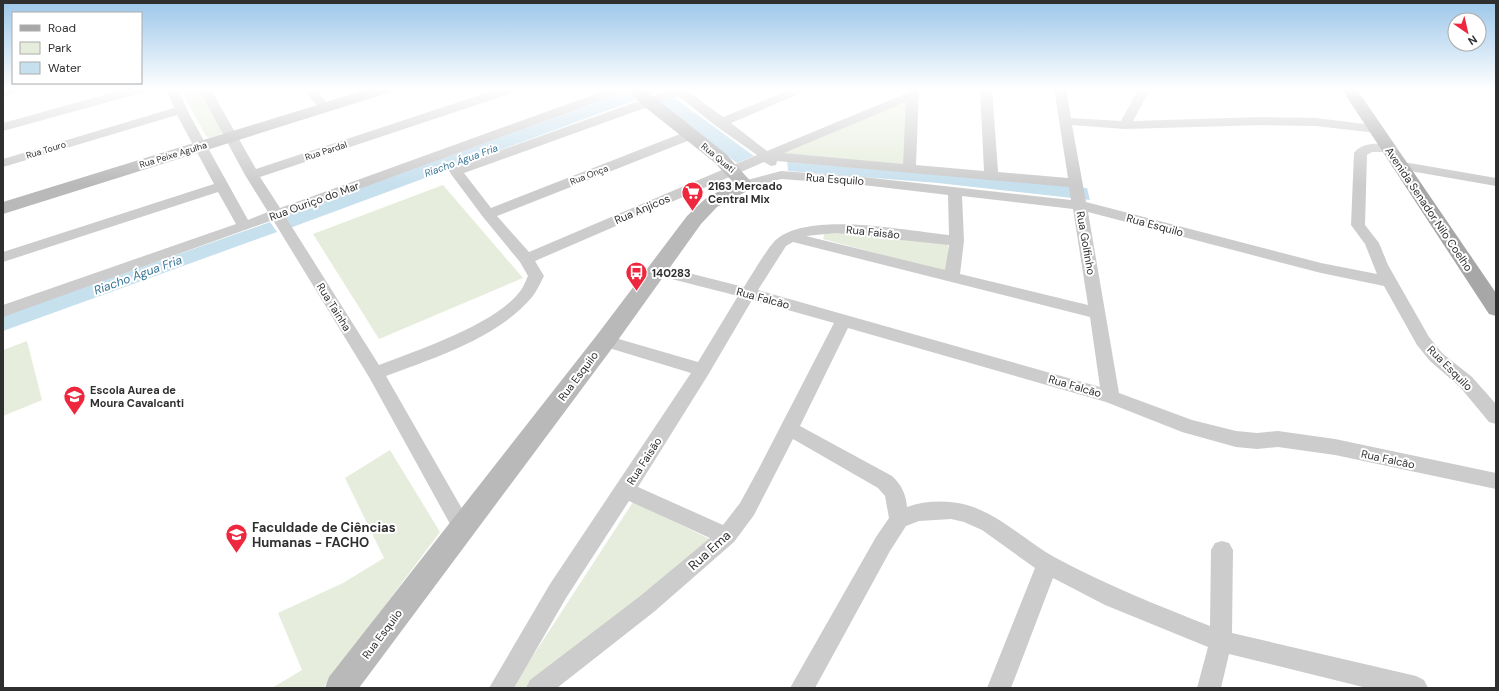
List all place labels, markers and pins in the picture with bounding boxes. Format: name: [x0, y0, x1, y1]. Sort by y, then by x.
supermarket icon: 2163 Mercado Central Mix: [679, 179, 705, 212]
place label: 2163 Mercado Central Mix: [708, 179, 783, 206]
bus stop icon: 140283: [623, 260, 649, 293]
place label: 140283: [652, 266, 691, 280]
school or university icon: Escola Aurea de Moura Cavalcanti: [61, 383, 87, 416]
place label: Escola Aurea de Moura Cavalcanti: [90, 383, 184, 410]
place label: Faculdade de Ciências Humanas - FACHO: [252, 519, 396, 551]
school or university icon: Faculdade de Ciências Humanas - FACHO: [224, 521, 250, 554]

